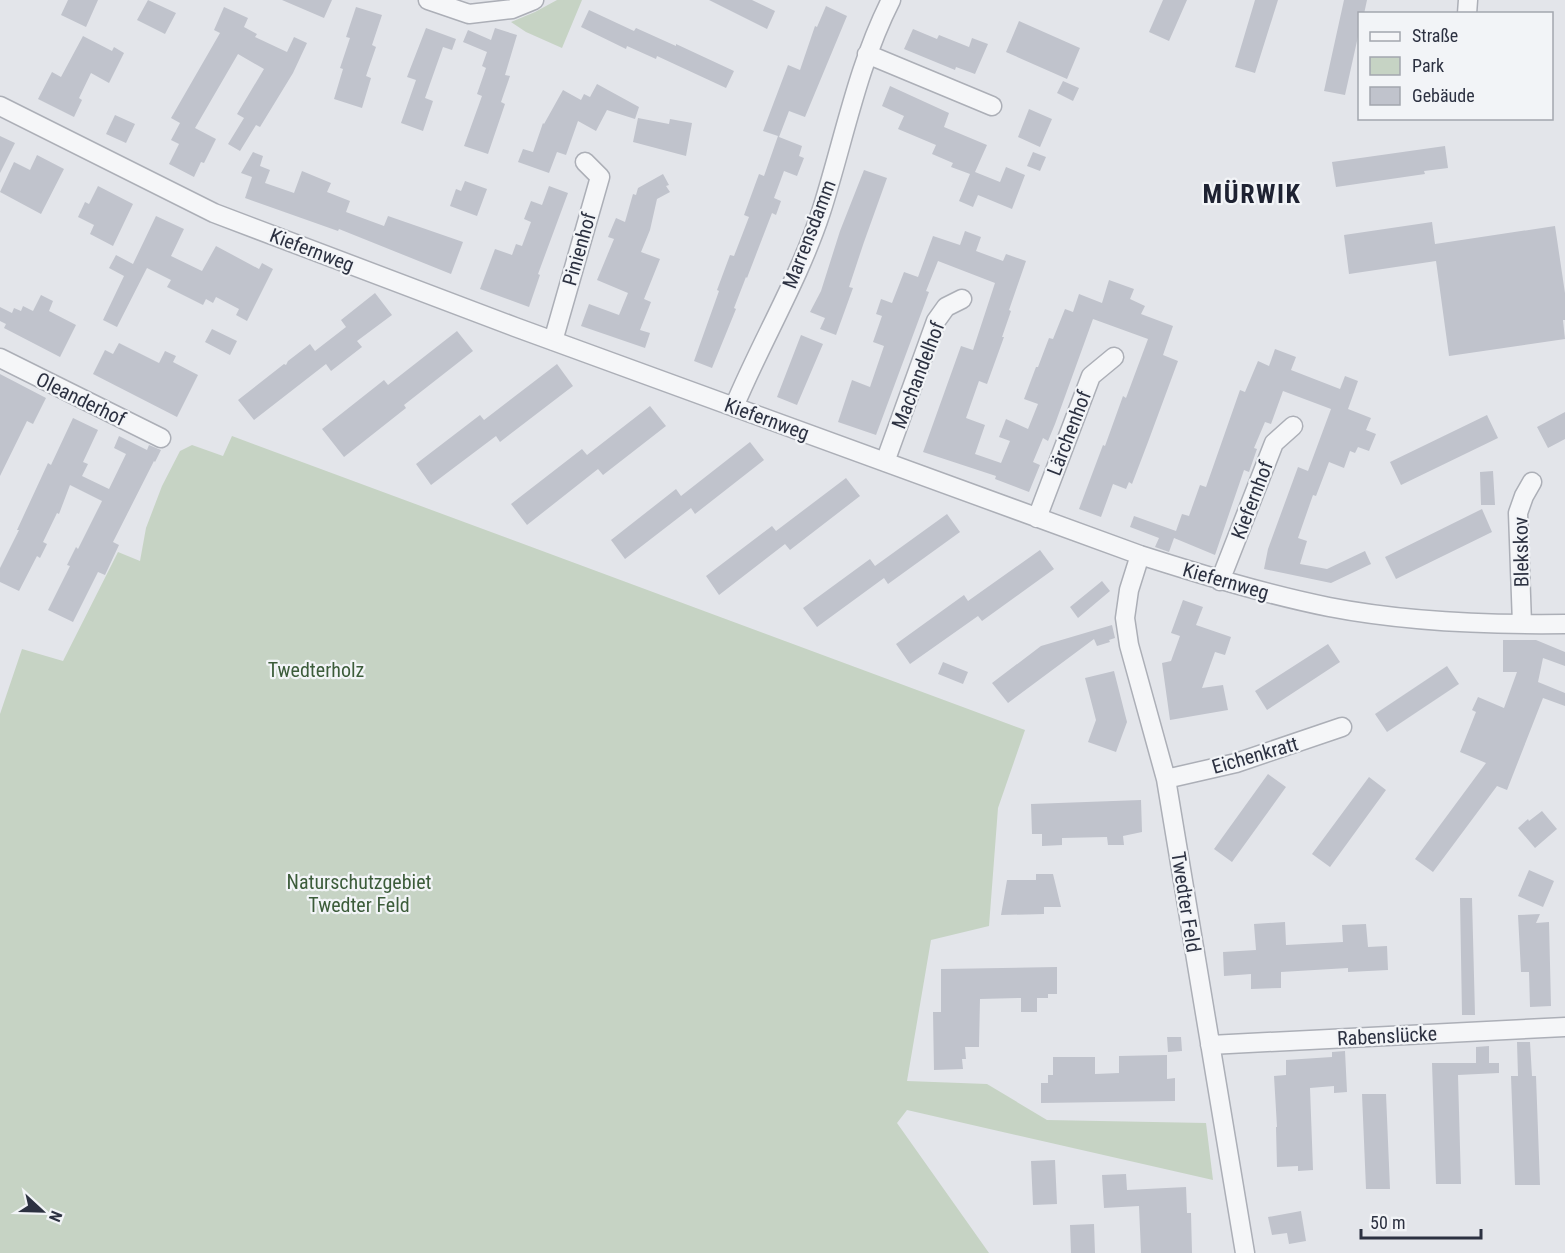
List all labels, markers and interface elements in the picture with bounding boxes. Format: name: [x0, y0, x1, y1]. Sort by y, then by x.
legend: [1358, 12, 1553, 120]
text: Straße: [1412, 25, 1458, 46]
text: Park: [1412, 55, 1444, 76]
text: Gebäude: [1412, 85, 1475, 106]
street label: Marrensdamm: [777, 176, 841, 292]
district label: MÜRWIK: [1203, 179, 1301, 209]
street label: Pinienhof: [557, 209, 601, 288]
street label: Kiefernweg: [266, 223, 358, 277]
street label: Machandelhof: [887, 317, 950, 432]
street label: Oleanderhof: [32, 367, 130, 431]
street label: Lärchenhof: [1042, 387, 1096, 479]
street label: Kiefernweg: [721, 393, 813, 445]
street label: Kiefernhof: [1226, 457, 1278, 543]
street label: Blekskov: [1508, 516, 1534, 587]
street label: Kiefernweg: [1180, 557, 1272, 605]
park label: Twedterholz: [268, 658, 364, 682]
street label: Eichenkratt: [1209, 731, 1301, 779]
street label: Twedter Feld: [1166, 850, 1206, 954]
park label: Naturschutzgebiet Twedter Feld: [287, 870, 432, 917]
street label: Rabenslücke: [1336, 1021, 1438, 1051]
north arrow: [12, 1181, 72, 1241]
scale bar: [1361, 1202, 1481, 1240]
text: N: [45, 1208, 66, 1225]
text: 50 m: [1370, 1212, 1405, 1233]

